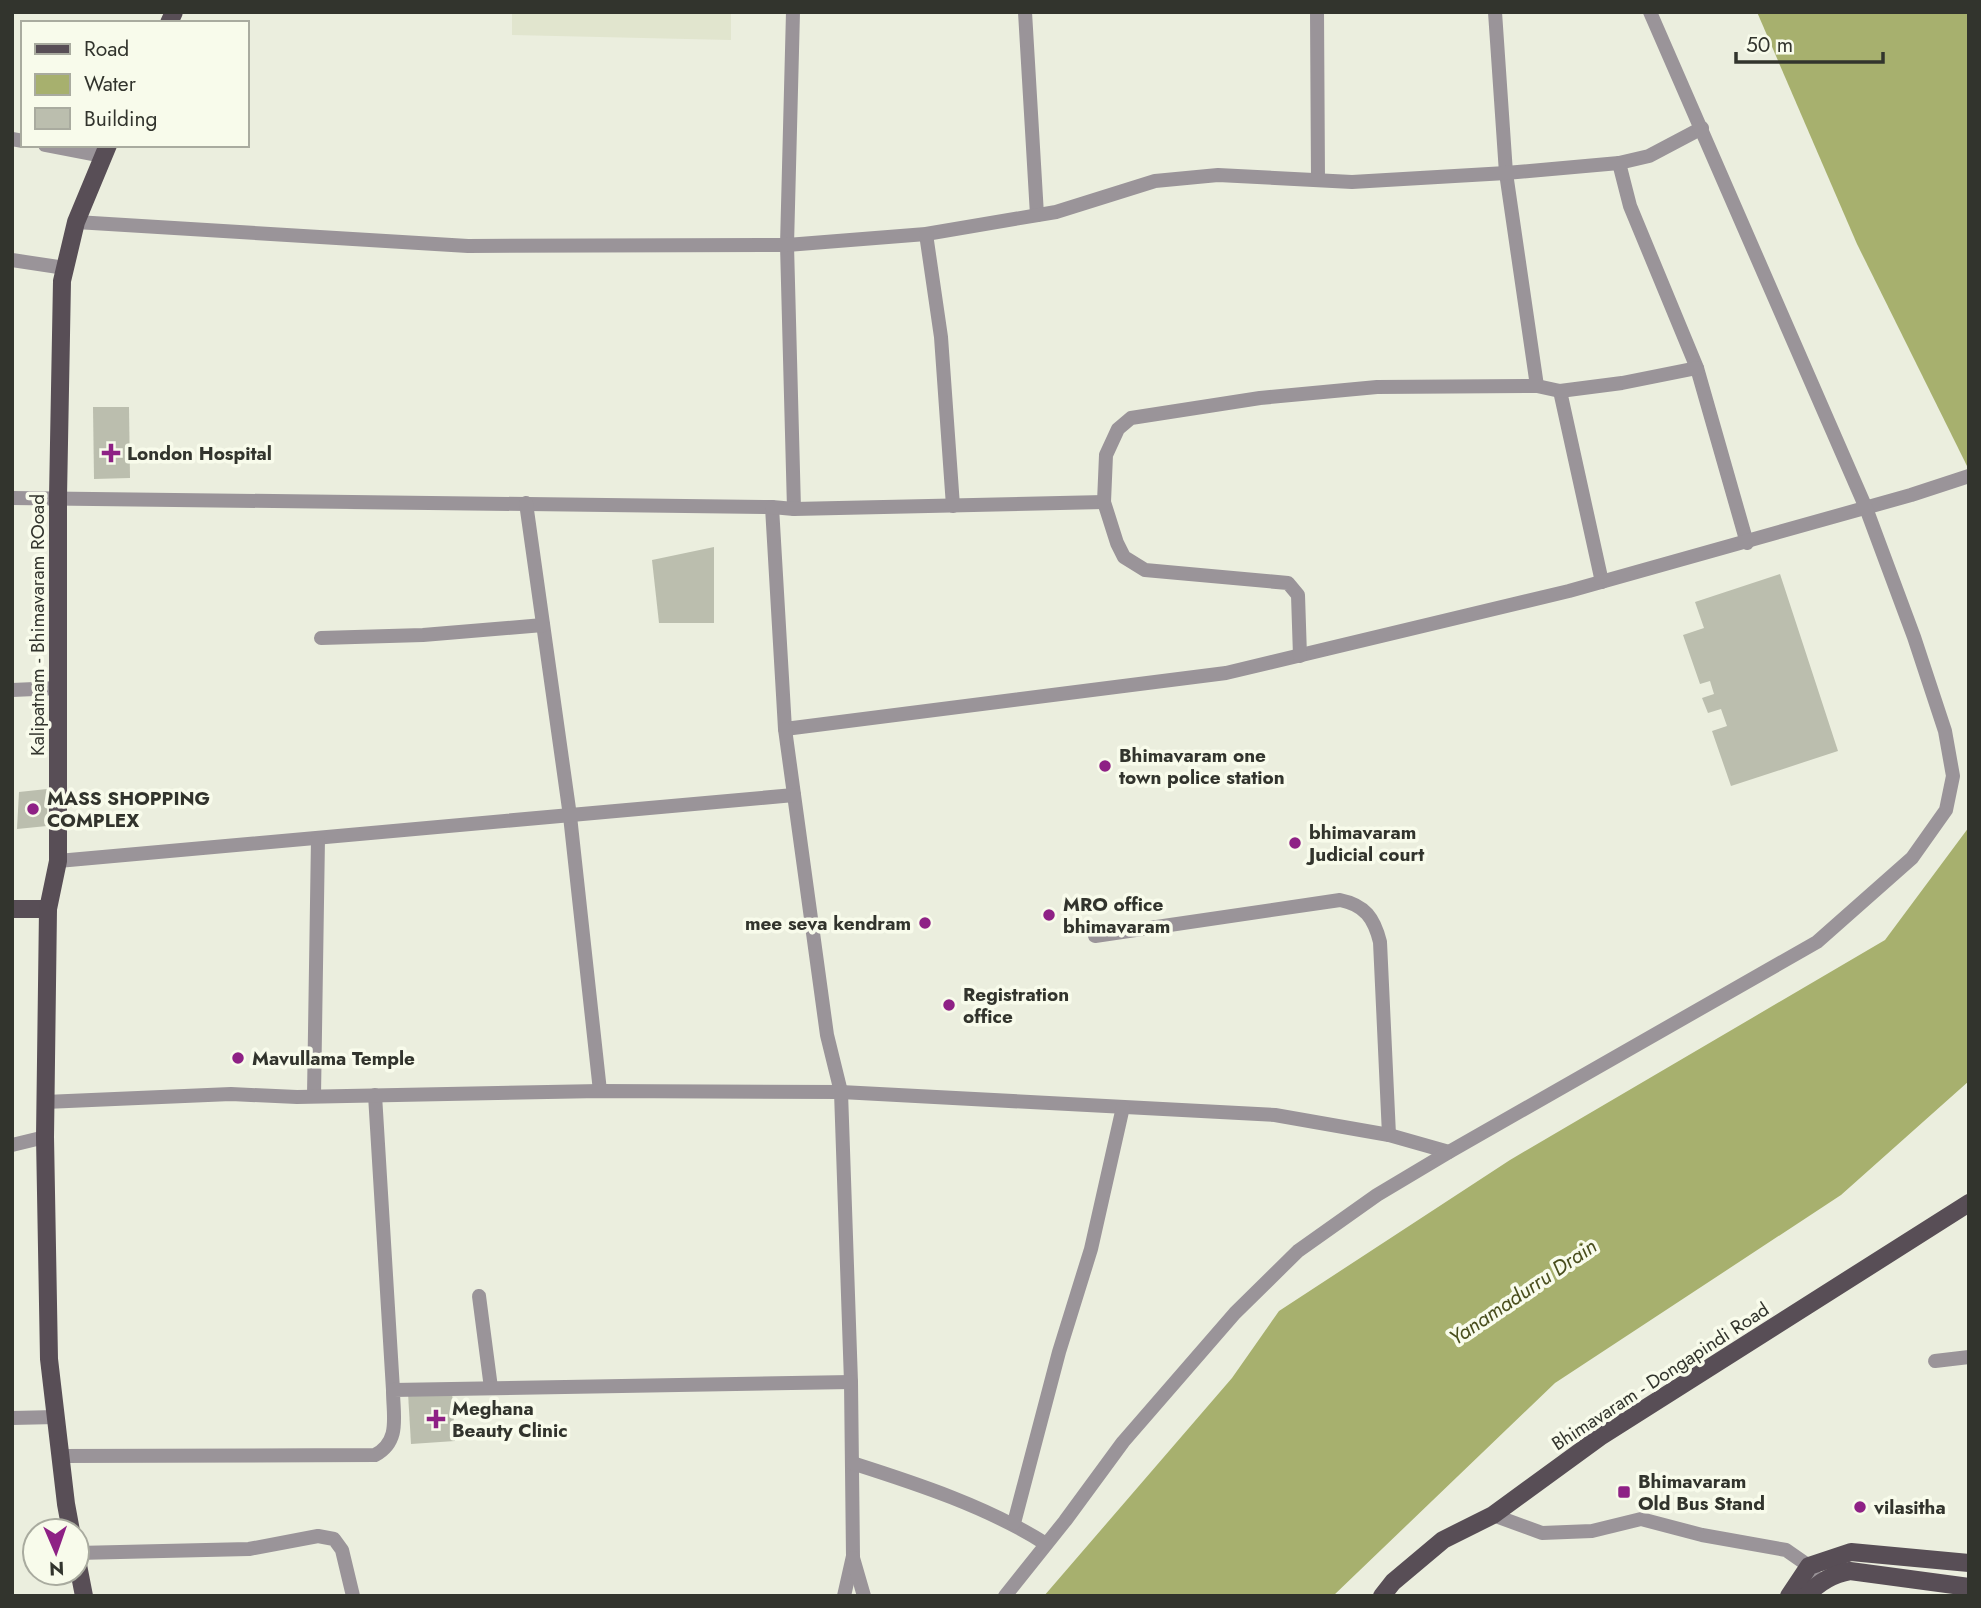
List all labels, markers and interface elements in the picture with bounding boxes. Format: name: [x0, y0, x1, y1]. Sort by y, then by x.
legend: [21, 21, 248, 147]
scale bar: [1736, 21, 1883, 65]
text: 50 m: [1746, 30, 1793, 60]
text: Road: [84, 34, 129, 64]
text: Water: [84, 69, 137, 99]
text: Building: [84, 104, 157, 134]
place label: London Hospital: [127, 440, 272, 467]
marker: London Hospital: [101, 443, 121, 463]
street label: Kalipatnam - Bhimavaram ROoad: [24, 494, 51, 756]
place label: Bhimavaram one town police station: [1119, 742, 1285, 791]
marker: Bhimavaram one town police station: [1097, 758, 1113, 774]
place label: MASS SHOPPING COMPLEX: [47, 785, 210, 834]
marker: MASS SHOPPING COMPLEX: [25, 801, 41, 817]
place label: bhimavaram Judicial court: [1305, 819, 1424, 868]
marker: bhimavaram Judicial court: [1287, 835, 1303, 851]
place label: MRO office bhimavaram: [1063, 891, 1170, 940]
marker: MRO office bhimavaram: [1041, 907, 1057, 923]
place label: mee seva kendram: [745, 910, 911, 937]
marker: mee seva kendram: [917, 915, 933, 931]
place label: Registration office: [963, 981, 1069, 1030]
marker: Registration office: [941, 997, 957, 1013]
place label: Mavullama Temple: [252, 1045, 415, 1072]
marker: Mavullama Temple: [230, 1050, 246, 1066]
water label: Yanamadurru Drain: [1443, 1231, 1603, 1353]
street label: Bhimavaram - Dongapindi Road: [1546, 1296, 1774, 1457]
place label: Meghana Beauty Clinic: [452, 1395, 568, 1444]
marker: Meghana Beauty Clinic: [426, 1409, 446, 1429]
place label: Bhimavaram Old Bus Stand: [1638, 1468, 1765, 1517]
marker: Bhimavaram Old Bus Stand: [1616, 1484, 1632, 1500]
place label: vilasitha: [1873, 1494, 1946, 1521]
marker: vilasitha: [1852, 1499, 1868, 1515]
north arrow: [21, 1517, 91, 1587]
text: N: [49, 1555, 65, 1582]

